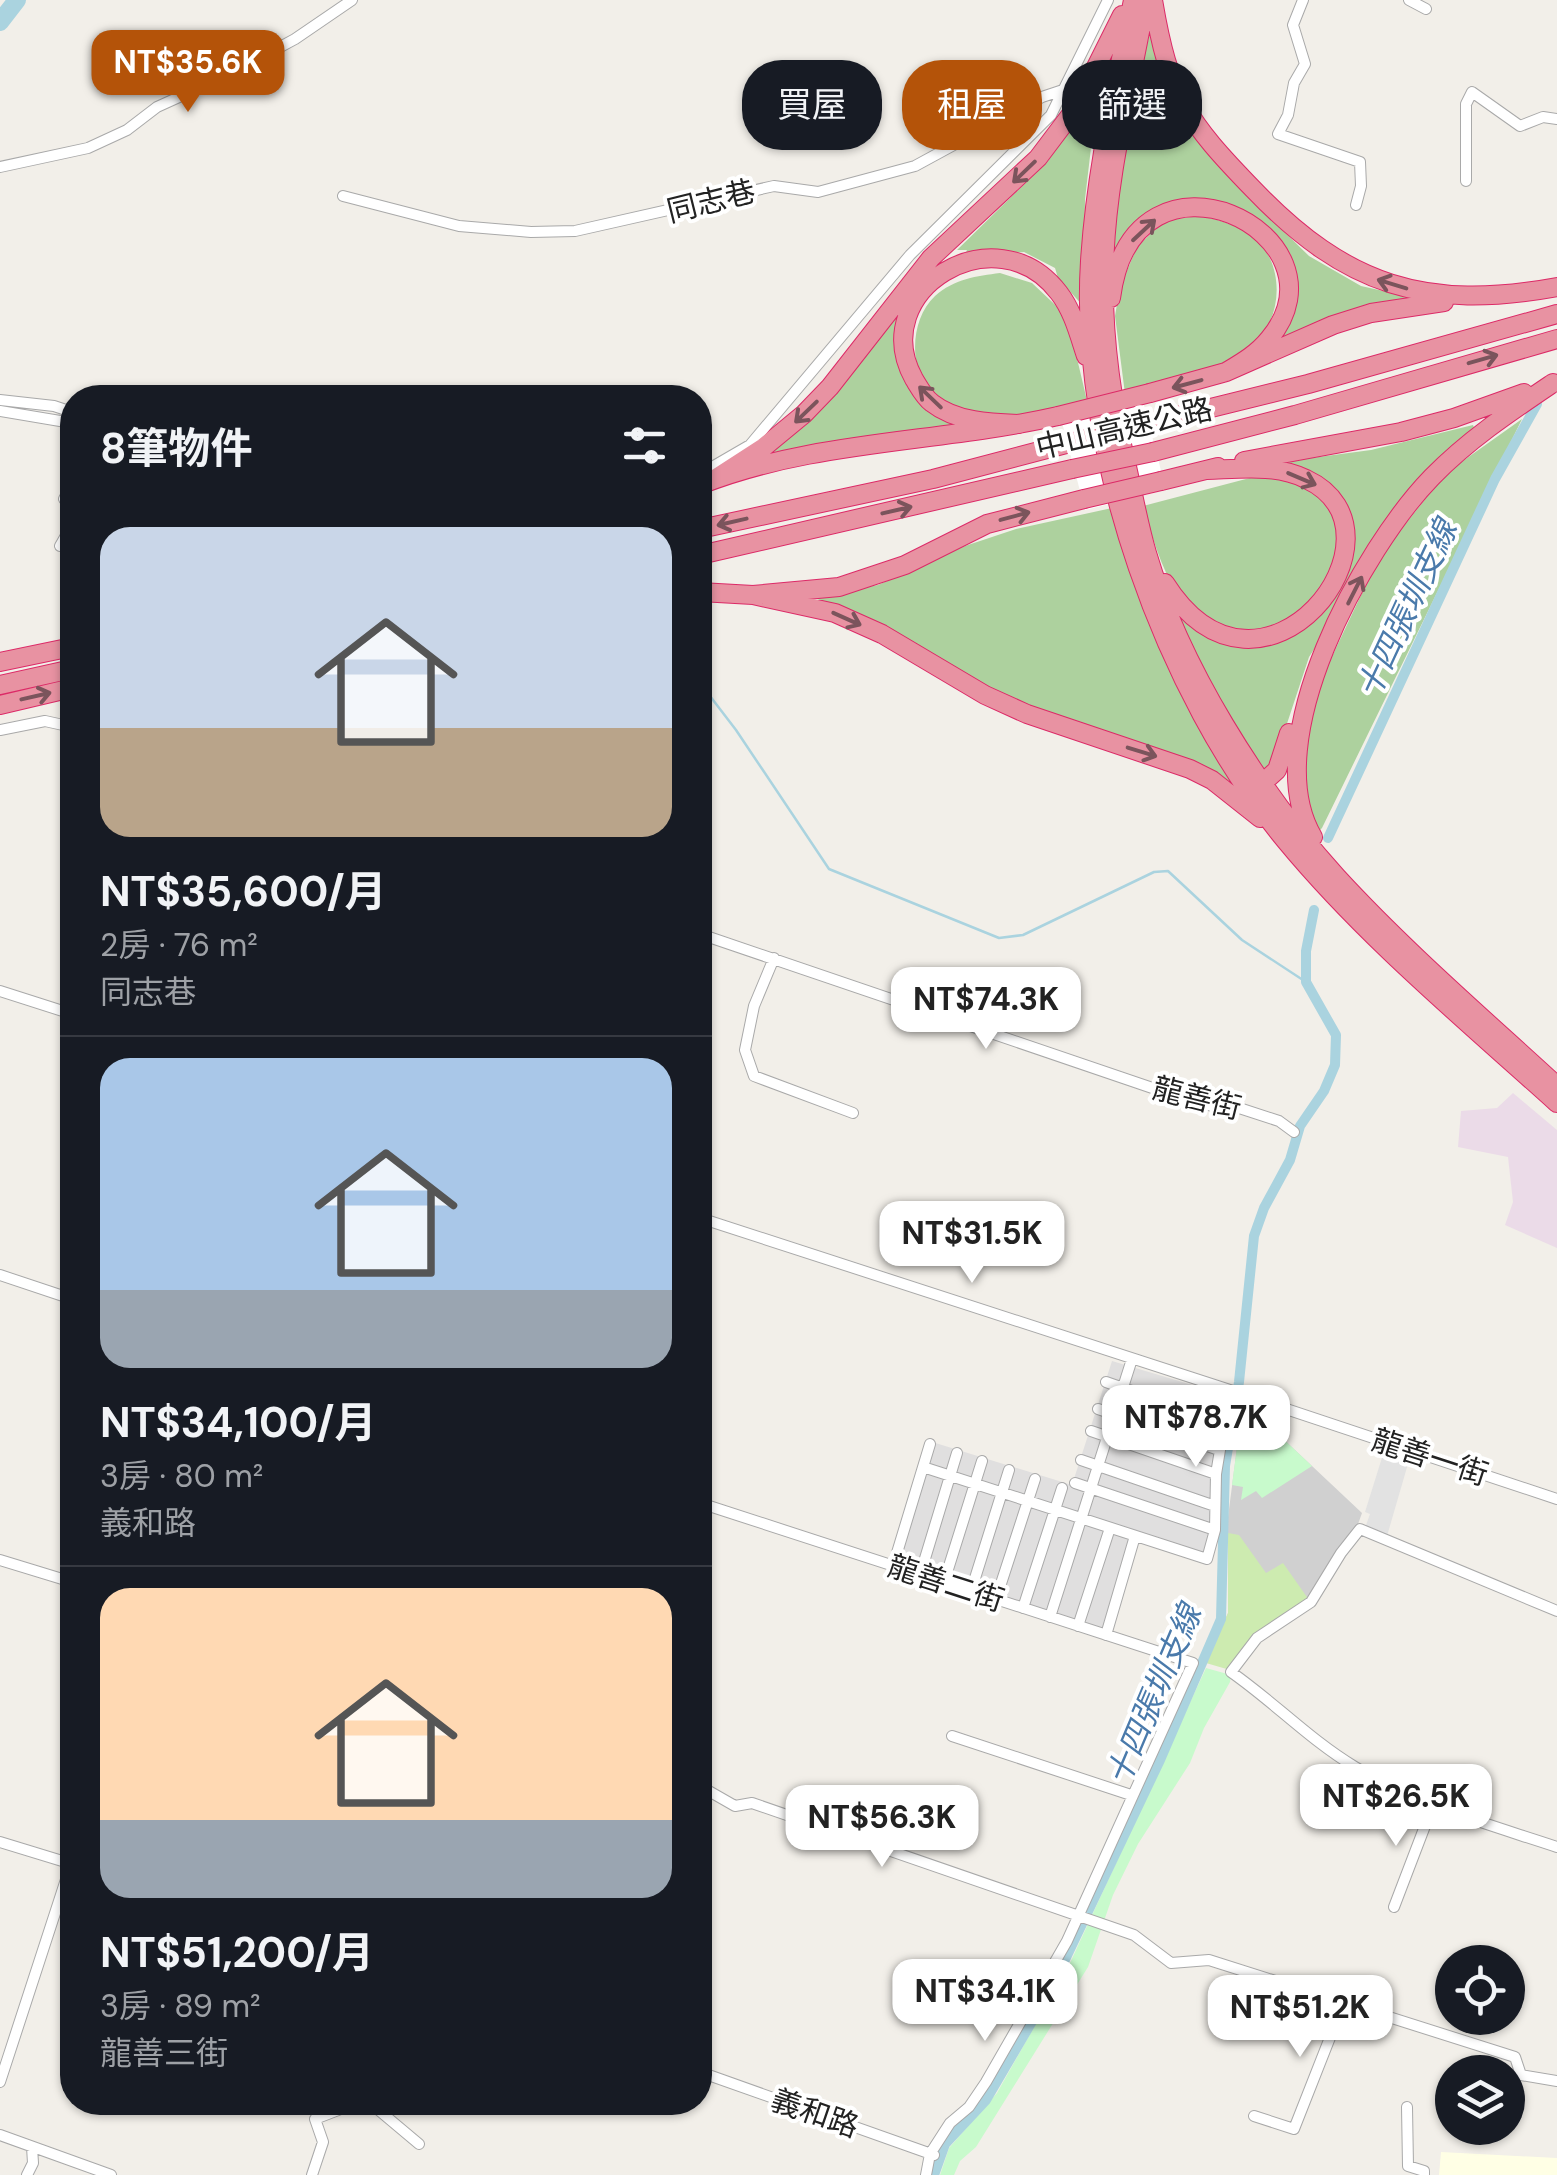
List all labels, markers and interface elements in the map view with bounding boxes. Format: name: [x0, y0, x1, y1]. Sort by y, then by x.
pin: NT$35.6K: [85, 30, 291, 115]
text: NT$35.6K: [113, 41, 263, 83]
chip: 買屋: [742, 60, 882, 150]
chip: 租屋: [902, 60, 1042, 150]
chip: 篩選: [1062, 60, 1202, 150]
one-way arrow: [1012, 160, 1036, 184]
street label: 同志巷: [663, 171, 759, 231]
one-way arrow: [1131, 219, 1156, 242]
one-way arrow: [1376, 273, 1408, 291]
one-way arrow: [1467, 349, 1498, 367]
one-way arrow: [1172, 375, 1203, 394]
one-way arrow: [919, 385, 943, 409]
street label: 中山高速公路: [1032, 389, 1216, 467]
one-way arrow: [794, 400, 818, 424]
icon: filters: [617, 418, 672, 473]
text: 8筆物件: [100, 421, 253, 476]
one-way arrow: [1286, 471, 1317, 489]
one-way arrow: [880, 500, 912, 518]
one-way arrow: [999, 506, 1030, 525]
water label: 十四張圳支線: [1347, 510, 1468, 705]
one-way arrow: [717, 514, 749, 532]
one-way arrow: [1346, 575, 1365, 605]
icon: home: [296, 592, 476, 772]
one-way arrow: [831, 611, 862, 629]
one-way arrow: [19, 686, 51, 705]
one-way arrow: [1126, 744, 1157, 762]
text: NT$35,600/月: [100, 864, 387, 919]
text: 2房 · 76 m²: [100, 924, 258, 966]
pin: NT$74.3K: [883, 967, 1089, 1052]
text: 同志巷: [100, 971, 196, 1013]
text: NT$74.3K: [913, 978, 1059, 1020]
street label: 龍善街: [1149, 1068, 1245, 1128]
icon: home: [296, 1123, 476, 1303]
pin: NT$31.5K: [869, 1201, 1075, 1286]
text: NT$31.5K: [901, 1212, 1043, 1254]
pin: NT$78.7K: [1093, 1385, 1299, 1470]
text: NT$34,100/月: [100, 1395, 376, 1450]
text: NT$78.7K: [1124, 1396, 1268, 1438]
street label: 龍善一街: [1367, 1420, 1493, 1494]
text: 3房 · 80 m²: [100, 1455, 263, 1497]
text: 義和路: [100, 1502, 196, 1544]
street label: 龍善二街: [883, 1546, 1009, 1620]
water label: 十四張圳支線: [1097, 1596, 1212, 1792]
icon: home: [296, 1653, 476, 1833]
pin: NT$26.5K: [1293, 1764, 1499, 1849]
text: NT$26.5K: [1322, 1775, 1470, 1817]
pin: NT$56.3K: [779, 1785, 985, 1870]
text: NT$56.3K: [808, 1796, 956, 1838]
text: NT$51,200/月: [100, 1925, 374, 1980]
map controls: [1435, 1945, 1525, 2145]
button: locate: [1435, 1945, 1525, 2035]
pin: NT$34.1K: [882, 1959, 1088, 2044]
text: NT$34.1K: [914, 1970, 1056, 2012]
pin: NT$51.2K: [1197, 1975, 1403, 2060]
text: 3房 · 89 m²: [100, 1985, 260, 2027]
text: NT$51.2K: [1230, 1986, 1370, 2028]
text: 龍善三街: [100, 2032, 228, 2074]
button: layers: [1435, 2055, 1525, 2145]
street label: 義和路: [766, 2080, 864, 2146]

